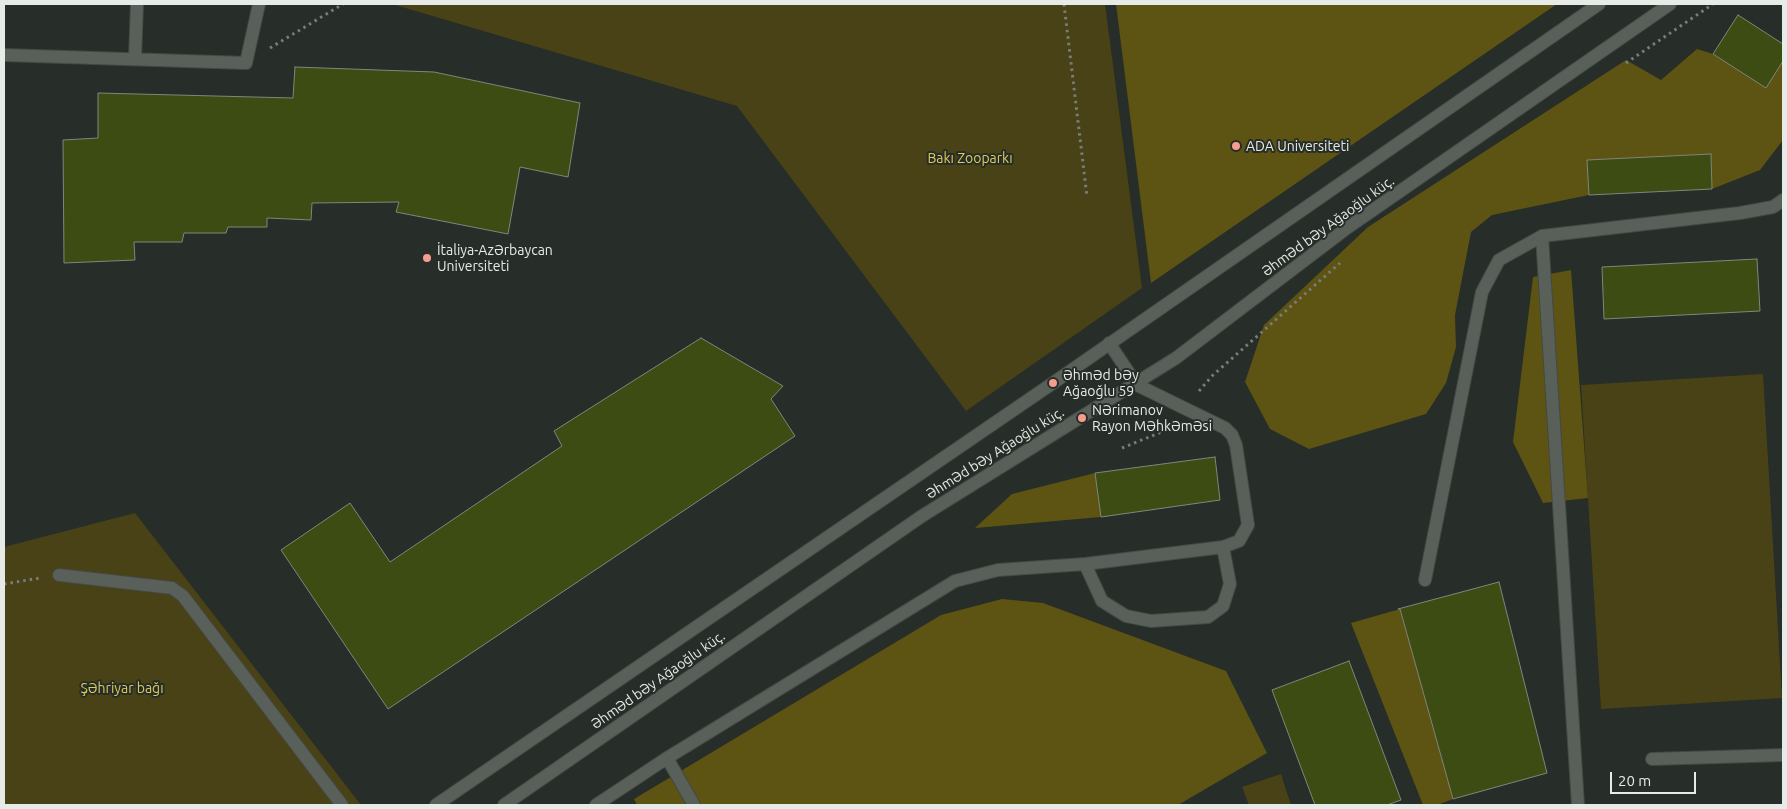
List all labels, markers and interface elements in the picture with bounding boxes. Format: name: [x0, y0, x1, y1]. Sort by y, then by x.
place label: ADA Universiteti: [1246, 138, 1350, 154]
marker: ADA Universiteti: [1230, 140, 1242, 152]
park label: Bakı Zooparkı: [927, 150, 1013, 166]
street label: Əhməd bəy Ağaoğlu küç.: [1259, 172, 1397, 280]
place label: İtaliya-Azərbaycan Universiteti: [437, 242, 553, 274]
marker: İtaliya-Azərbaycan Universiteti: [421, 252, 433, 264]
place label: Əhməd bəy Ağaoğlu 59: [1063, 367, 1139, 400]
marker: Əhməd bəy Ağaoğlu 59: [1047, 377, 1059, 389]
place label: Nərimanov Rayon Məhkəməsi: [1092, 402, 1212, 434]
street label: Əhməd bəy Ağaoğlu küç.: [923, 404, 1067, 502]
marker: Nərimanov Rayon Məhkəməsi: [1076, 412, 1088, 424]
street label: Əhməd bəy Ağaoğlu küç.: [588, 627, 728, 733]
park label: Şəhriyar bağı: [80, 680, 164, 696]
scale bar: [1612, 762, 1698, 794]
text: 20 m: [1618, 772, 1651, 789]

